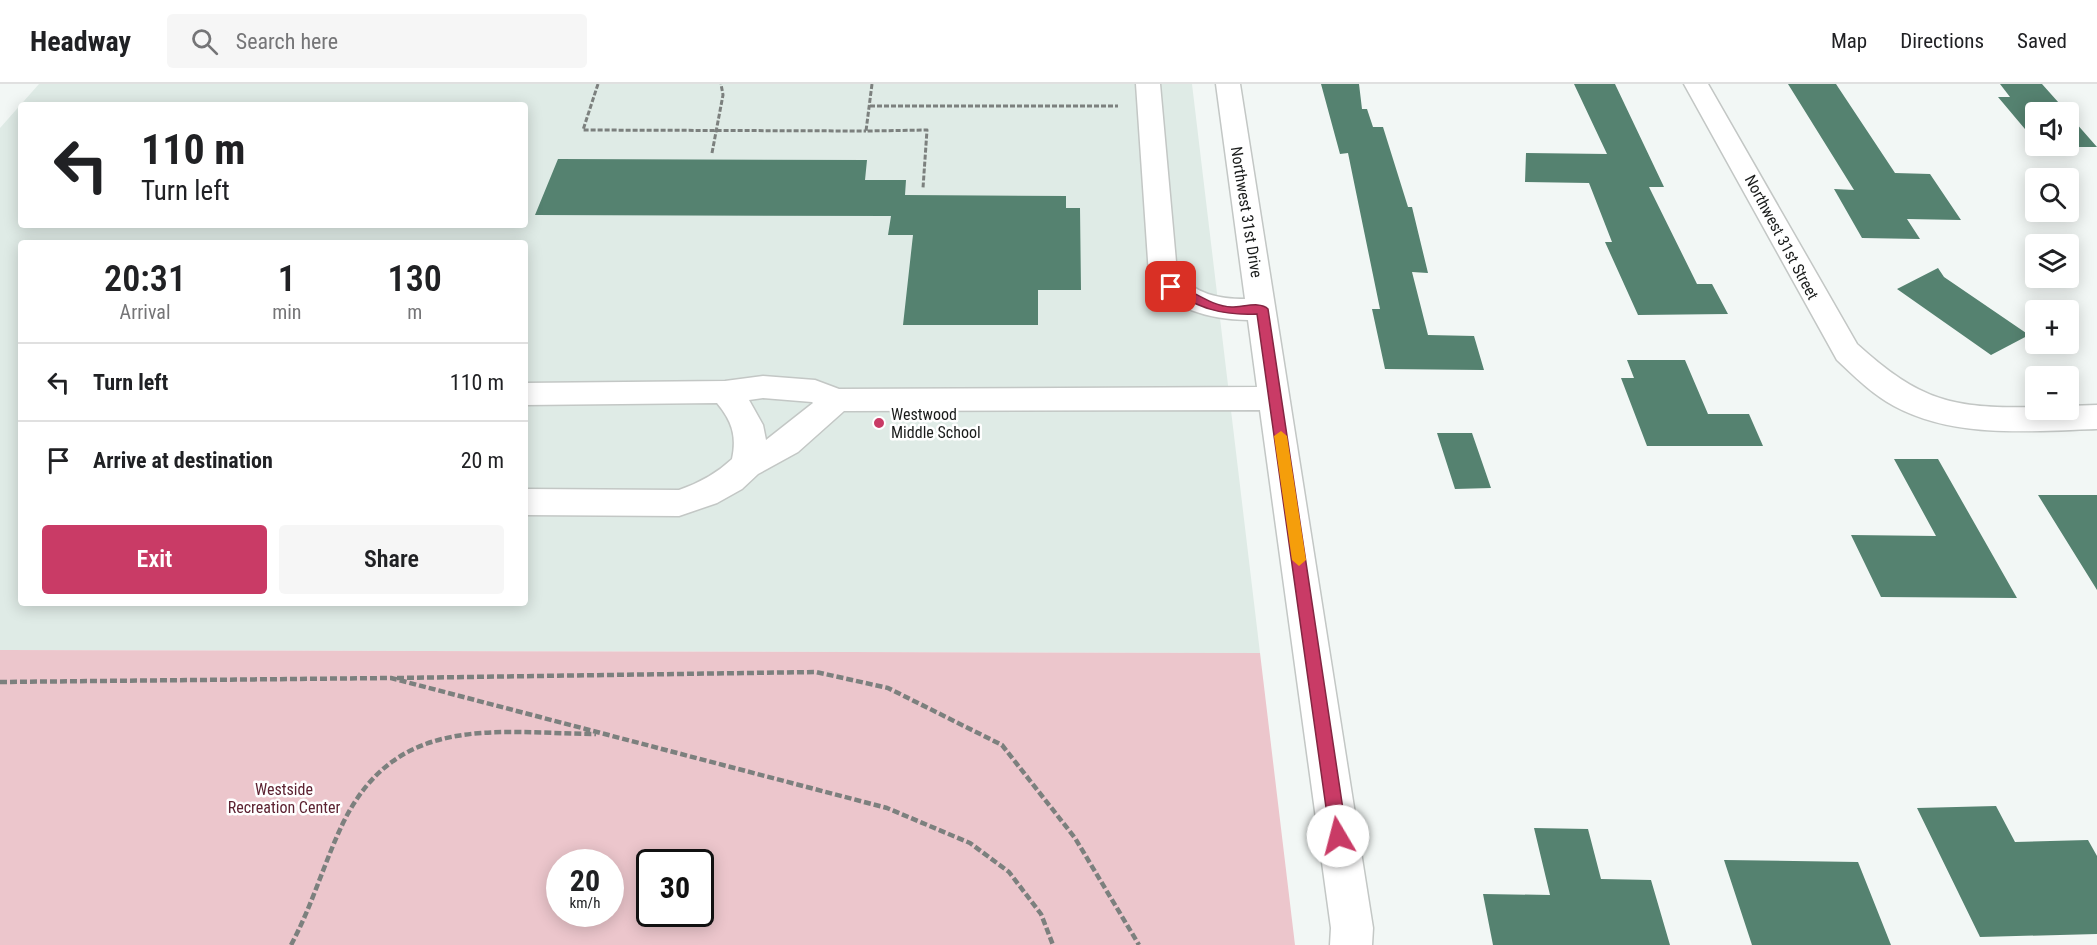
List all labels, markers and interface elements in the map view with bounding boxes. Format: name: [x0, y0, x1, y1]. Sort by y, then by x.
search box: [167, 14, 587, 68]
text: Headway: [30, 25, 131, 58]
icon: search: [188, 25, 221, 58]
text: Search here: [236, 29, 338, 54]
text: Map: [1831, 29, 1867, 53]
text: Directions: [1900, 29, 1984, 53]
text: Saved: [2017, 29, 2067, 53]
map controls: [2025, 102, 2079, 420]
button: sound: [2025, 102, 2079, 156]
text: 110 m: [141, 125, 246, 174]
icon: left: [42, 126, 120, 204]
street label: Northwest 31st Drive: [1227, 145, 1266, 279]
button: search: [2025, 168, 2079, 222]
street label: Northwest 31st Street: [1741, 172, 1823, 303]
text: Turn left: [141, 175, 230, 207]
button: layers: [2025, 234, 2079, 288]
text: 20:31: [104, 258, 186, 300]
text: 1: [278, 258, 296, 300]
text: 130: [388, 258, 442, 300]
pin: [1145, 261, 1196, 312]
icon: arrive: [1154, 270, 1187, 303]
text: Arrival: [120, 300, 171, 324]
text: min: [272, 300, 301, 324]
text: m: [407, 300, 422, 324]
button: +: [2025, 300, 2079, 354]
icon: left: [42, 366, 75, 399]
button: −: [2025, 366, 2079, 420]
text: Turn left: [93, 370, 168, 395]
text: 110 m: [450, 370, 504, 395]
place label: Westwood Middle School: [891, 405, 981, 442]
marker: Westwood Middle School: [872, 416, 886, 430]
icon: arrive: [42, 444, 75, 477]
text: Arrive at destination: [93, 448, 273, 473]
text: 20 m: [461, 448, 504, 473]
button: Exit: [42, 525, 267, 594]
button: Share: [279, 525, 504, 594]
park label: Westside Recreation Center: [228, 780, 340, 817]
position arrow: [1306, 804, 1370, 868]
speed limit sign: 30: [636, 849, 714, 927]
text: 20: [570, 863, 600, 898]
text: km/h: [570, 894, 600, 912]

